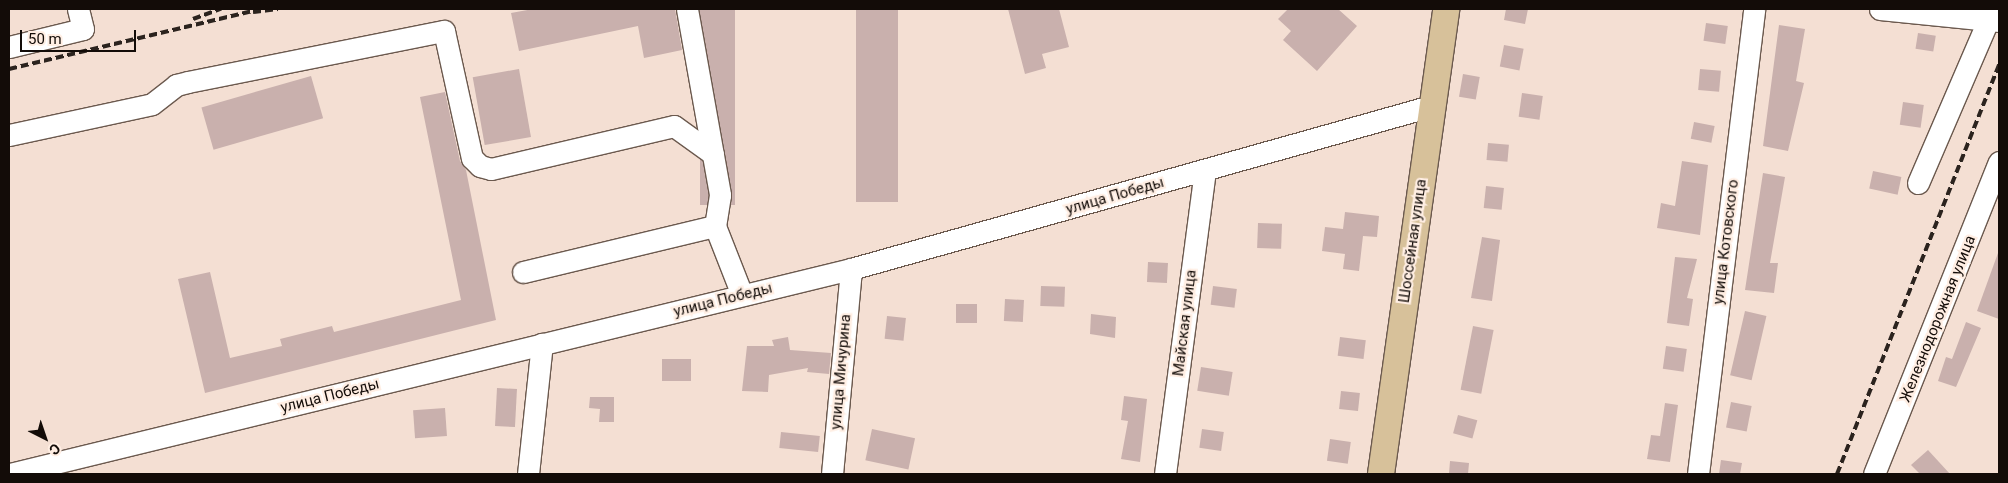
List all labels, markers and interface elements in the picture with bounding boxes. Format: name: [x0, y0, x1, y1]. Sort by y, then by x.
scale bar: [22, 20, 139, 52]
text: 50 m: [28, 30, 62, 48]
street label: улица Победы: [1064, 173, 1166, 219]
street label: Шоссейная улица: [1395, 178, 1431, 304]
street label: улица Котовского: [1709, 178, 1743, 306]
street label: Железнодорожная улица: [1896, 233, 1980, 405]
street label: Майская улица: [1170, 269, 1200, 377]
street label: улица Победы: [672, 279, 774, 321]
street label: улица Мичурина: [827, 314, 855, 430]
street label: улица Победы: [279, 375, 381, 417]
north arrow: [20, 413, 70, 463]
text: С: [46, 440, 64, 458]

